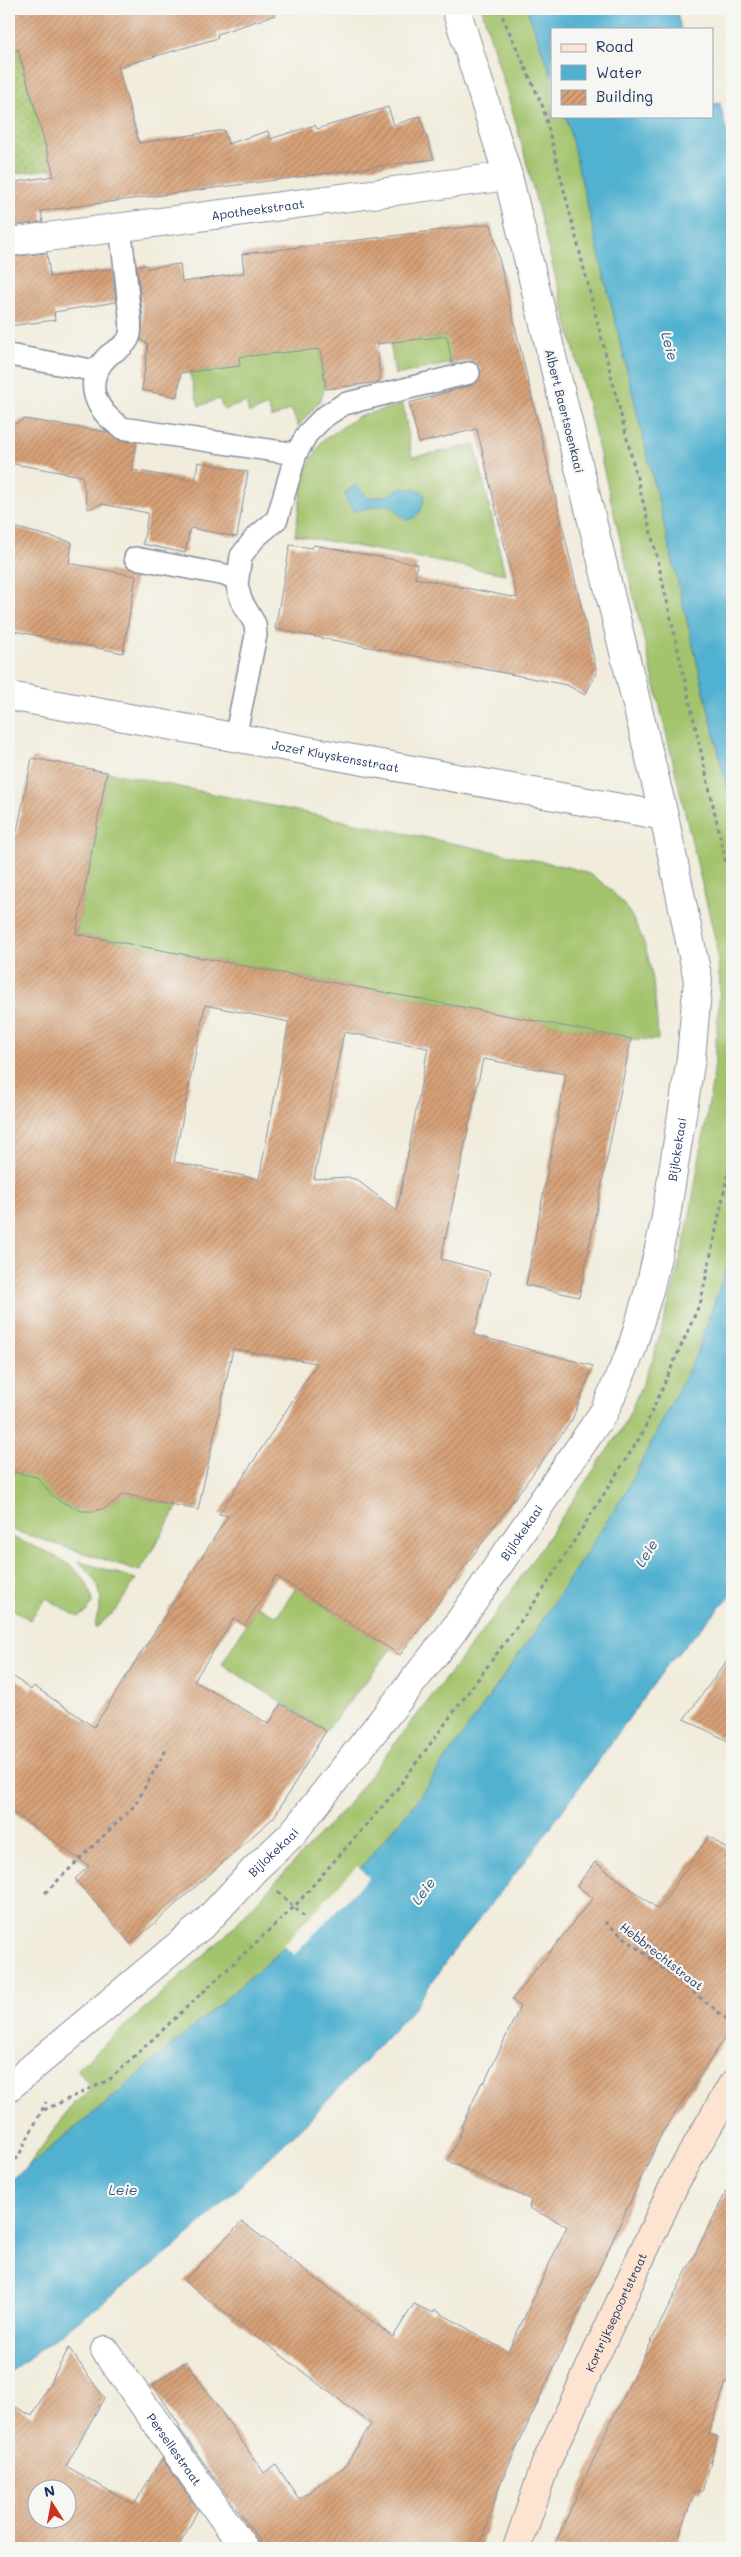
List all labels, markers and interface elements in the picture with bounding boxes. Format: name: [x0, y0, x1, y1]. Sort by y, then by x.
legend: [551, 28, 714, 118]
text: Road: [596, 36, 633, 56]
text: Water: [596, 62, 642, 82]
text: Building: [596, 86, 653, 106]
street label: Apotheekstraat: [210, 195, 305, 223]
water label: Leie: [657, 330, 683, 362]
street label: Albert Baertsoenkaai: [542, 347, 588, 475]
street label: Jozef Kluyskensstraat: [271, 736, 400, 775]
street label: Bijlokekaai: [664, 1116, 689, 1182]
street label: Bijlokekaai: [496, 1501, 546, 1563]
water label: Leie: [630, 1536, 662, 1570]
street label: Bijlokekaai: [244, 1824, 302, 1880]
water label: Leie: [407, 1874, 439, 1908]
street label: Hebbrechtstraat: [617, 1919, 707, 1993]
water label: Leie: [109, 2180, 137, 2199]
street label: Kortrijksepoortstraat: [581, 2250, 650, 2374]
street label: Persellestraat: [144, 2410, 205, 2488]
north arrow: [28, 2480, 78, 2530]
text: N: [42, 2480, 56, 2501]

